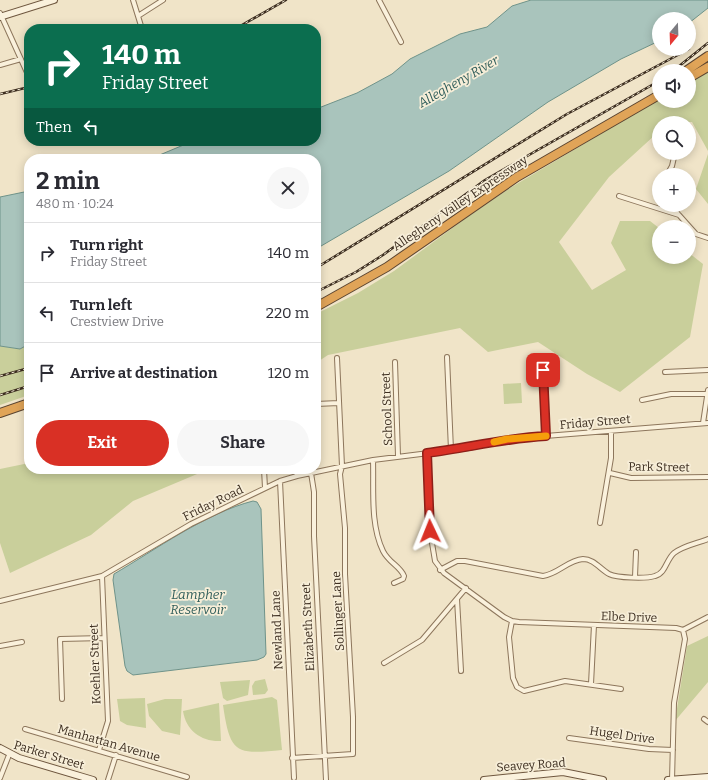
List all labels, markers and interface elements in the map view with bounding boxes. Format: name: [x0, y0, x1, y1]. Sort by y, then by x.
north arrow: [652, 12, 696, 56]
map controls: [652, 12, 696, 264]
text: 140 m: [102, 38, 181, 71]
icon: right: [36, 40, 88, 92]
water label: Allegheny River: [415, 52, 502, 111]
button: sound: [652, 64, 696, 108]
text: Friday Street: [102, 72, 209, 94]
icon: left: [80, 116, 102, 138]
button: search: [652, 116, 696, 160]
text: Then: [36, 118, 72, 136]
street label: Allegheny Valley Expressway: [390, 152, 531, 253]
text: 2 min: [36, 167, 100, 195]
button: close: [267, 167, 309, 209]
button: +: [652, 168, 696, 212]
text: 480 m · 10:24: [36, 196, 114, 211]
button: −: [652, 220, 696, 264]
text: Turn right: [70, 236, 143, 254]
icon: right: [36, 242, 58, 264]
text: 140 m: [267, 244, 309, 262]
text: Friday Street: [70, 254, 147, 269]
text: Turn left: [70, 296, 132, 314]
icon: left: [36, 302, 58, 324]
text: 220 m: [266, 304, 309, 322]
text: Crestview Drive: [70, 314, 164, 329]
pin: [526, 353, 560, 387]
icon: arrive: [532, 359, 554, 381]
icon: arrive: [36, 362, 58, 384]
text: Arrive at destination: [70, 364, 217, 382]
text: 120 m: [268, 364, 309, 382]
street label: School Street: [379, 371, 395, 446]
street label: Friday Street: [559, 412, 632, 432]
button: Exit: [36, 420, 169, 466]
button: Share: [177, 420, 309, 466]
street label: Park Street: [628, 459, 691, 475]
street label: Friday Road: [181, 482, 245, 524]
position arrow: [409, 510, 451, 552]
street label: Sollinger Lane: [329, 571, 347, 651]
street label: Elizabeth Street: [299, 582, 317, 671]
water label: Lampher Reservoir: [170, 587, 226, 617]
street label: Newland Lane: [269, 590, 285, 670]
street label: Elbe Drive: [601, 609, 657, 625]
street label: Koehler Street: [87, 623, 103, 704]
street label: Manhattan Avenue: [56, 722, 162, 764]
street label: Hugel Drive: [589, 724, 655, 746]
street label: Parker Street: [12, 738, 87, 773]
street label: Seavey Road: [496, 756, 566, 774]

